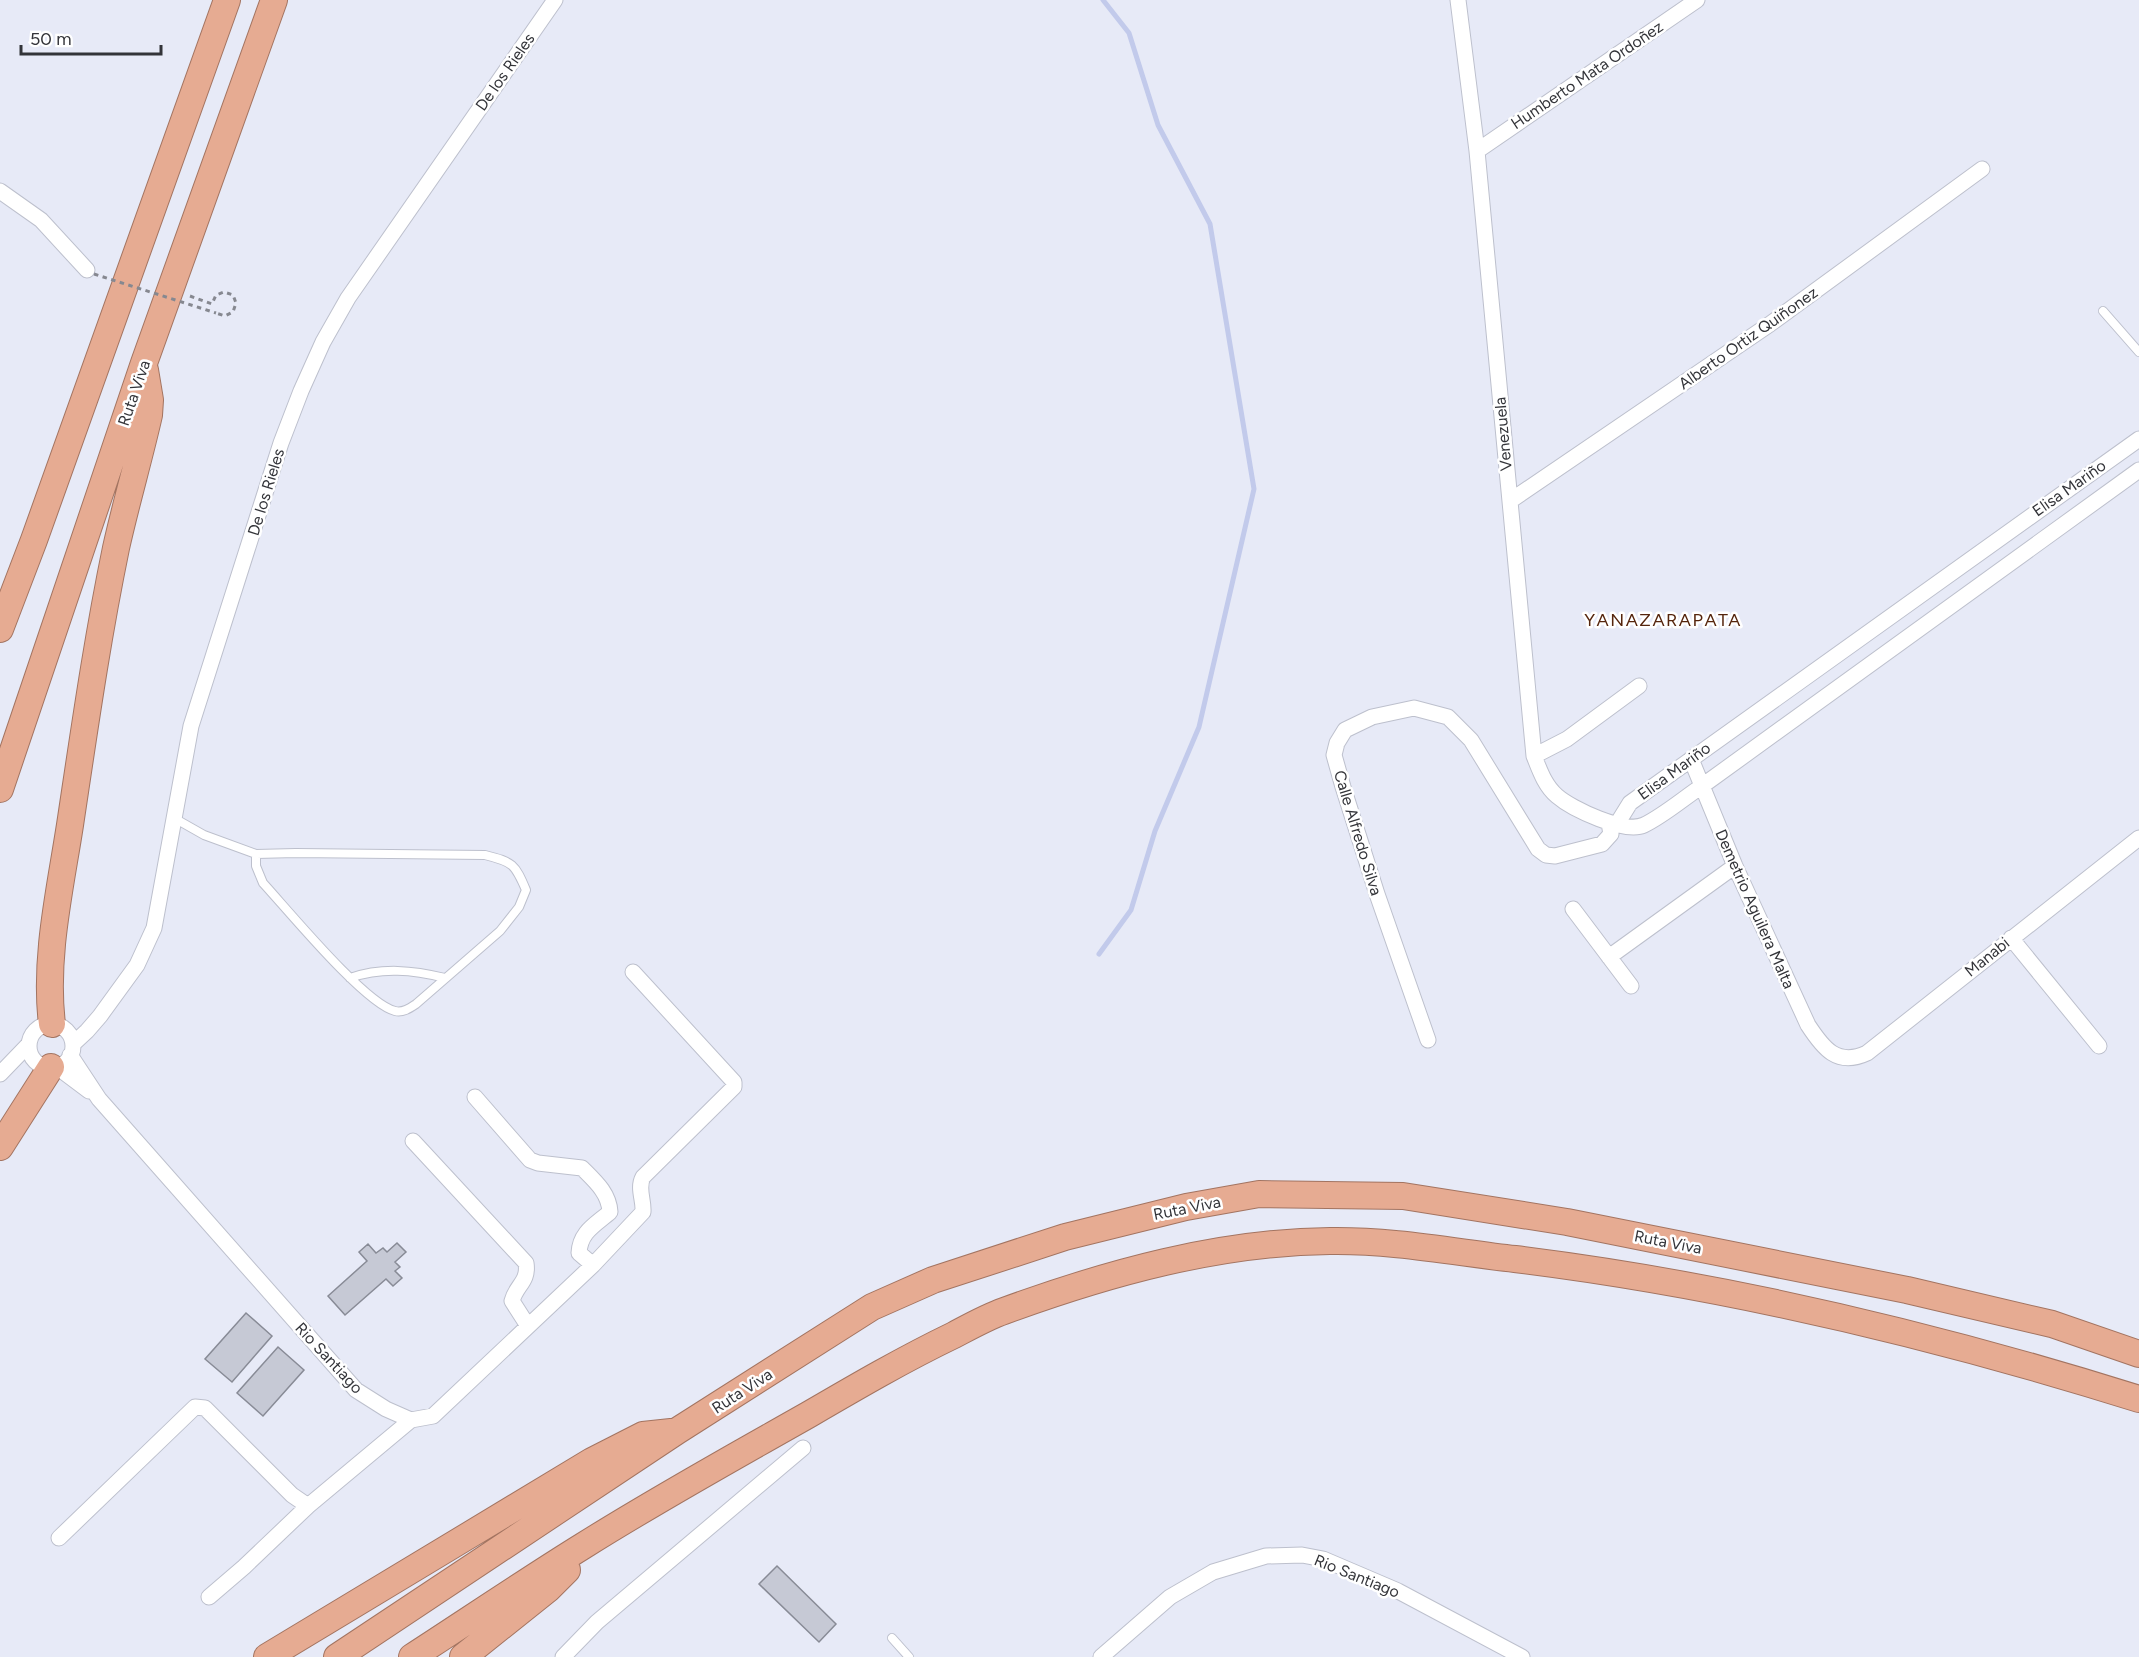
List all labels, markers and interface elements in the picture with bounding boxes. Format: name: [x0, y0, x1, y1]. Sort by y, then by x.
street label: Humberto Mata Ordoñez: [1507, 17, 1667, 133]
scale bar: [21, 18, 160, 56]
text: 50 m: [30, 28, 72, 50]
street label: De los Rieles: [471, 30, 539, 114]
street label: Alberto Ortiz Quiñonez: [1675, 283, 1821, 393]
street label: Ruta Viva: [114, 358, 154, 428]
street label: Venezuela: [1490, 396, 1516, 472]
street label: De los Rieles: [244, 446, 288, 538]
street label: Elisa Mariño: [2029, 456, 2109, 520]
district label: YANAZARAPATA: [1584, 609, 1742, 631]
street label: Elisa Mariño: [1634, 738, 1714, 804]
street label: Calle Alfredo Silva: [1330, 768, 1386, 898]
street label: Demetrio Aguilera Malta: [1711, 826, 1799, 992]
street label: Manabi: [1961, 933, 2013, 981]
street label: Ruta Viva: [1152, 1192, 1222, 1224]
street label: Ruta Viva: [1633, 1226, 1703, 1258]
street label: Rio Santiago: [291, 1318, 367, 1398]
street label: Ruta Viva: [708, 1364, 776, 1418]
street label: Rio Santiago: [1312, 1550, 1402, 1602]

